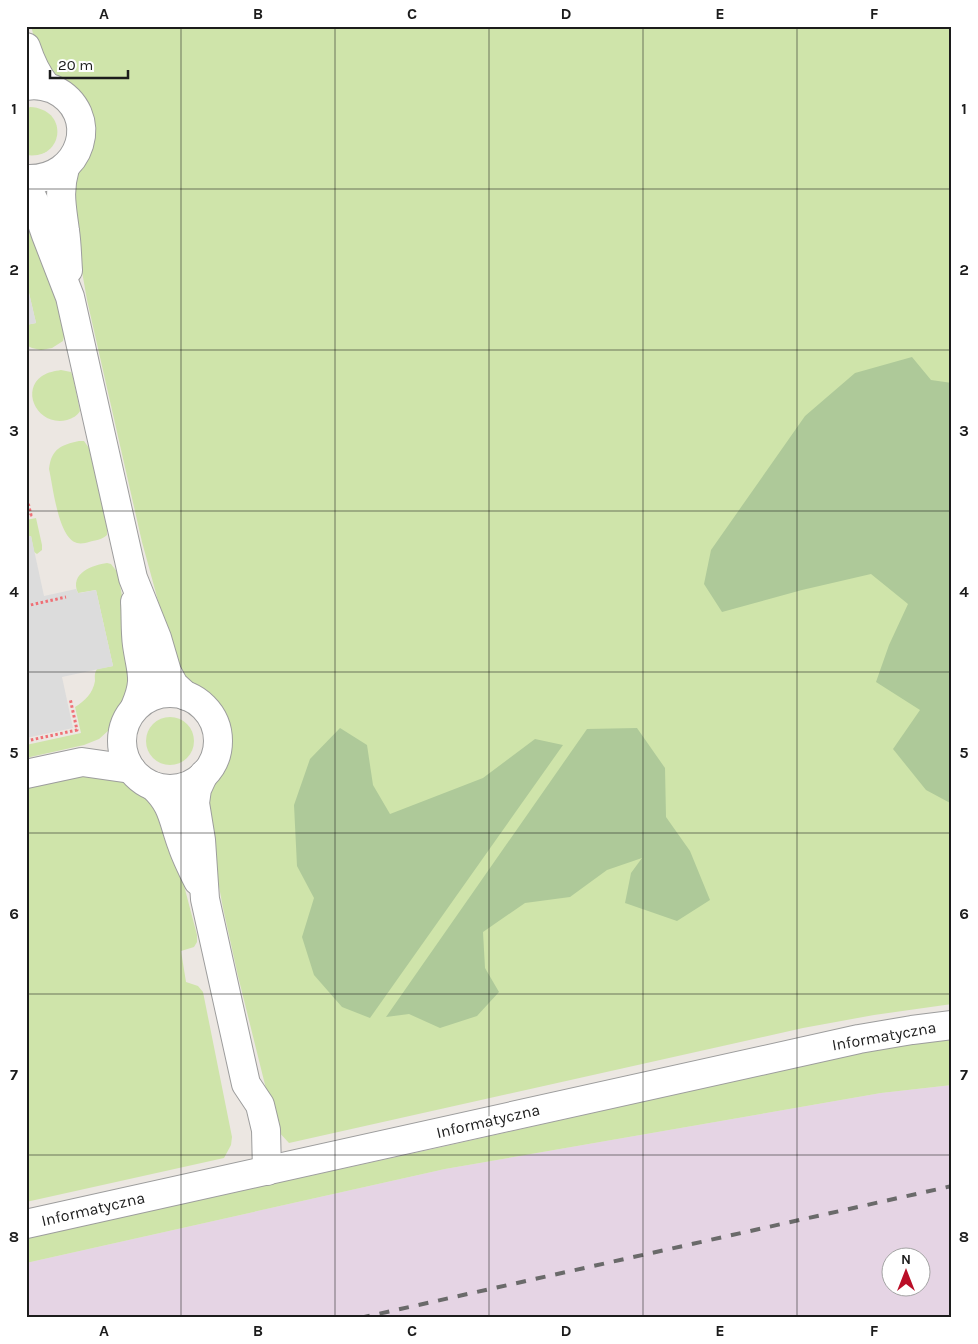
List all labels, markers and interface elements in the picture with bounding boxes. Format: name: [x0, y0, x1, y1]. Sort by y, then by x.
text: A: [99, 4, 109, 23]
text: B: [253, 4, 263, 23]
text: C: [407, 4, 417, 23]
text: D: [561, 4, 572, 23]
text: E: [715, 4, 725, 23]
text: F: [870, 4, 879, 23]
scale bar: [50, 48, 128, 80]
text: 20 m: [58, 56, 93, 74]
text: 1: [11, 99, 17, 118]
text: 1: [961, 99, 967, 118]
text: 2: [9, 260, 19, 279]
text: 2: [959, 260, 969, 279]
text: 3: [9, 421, 19, 440]
text: 3: [959, 421, 969, 440]
text: 4: [9, 582, 19, 601]
text: 4: [959, 582, 969, 601]
text: 5: [9, 743, 19, 762]
text: 5: [959, 743, 969, 762]
text: 6: [9, 904, 19, 923]
text: 6: [959, 904, 969, 923]
street label: Informatyczna: [830, 1017, 938, 1055]
text: 7: [10, 1065, 18, 1084]
text: 7: [960, 1065, 968, 1084]
street label: Informatyczna: [434, 1100, 542, 1142]
street label: Informatyczna: [39, 1188, 147, 1230]
text: 8: [9, 1227, 19, 1246]
text: 8: [959, 1227, 969, 1246]
north arrow: [880, 1246, 930, 1296]
text: N: [901, 1251, 911, 1268]
text: A: [99, 1321, 109, 1340]
text: B: [253, 1321, 263, 1340]
text: C: [407, 1321, 417, 1340]
text: D: [561, 1321, 572, 1340]
text: E: [715, 1321, 725, 1340]
text: F: [870, 1321, 879, 1340]

